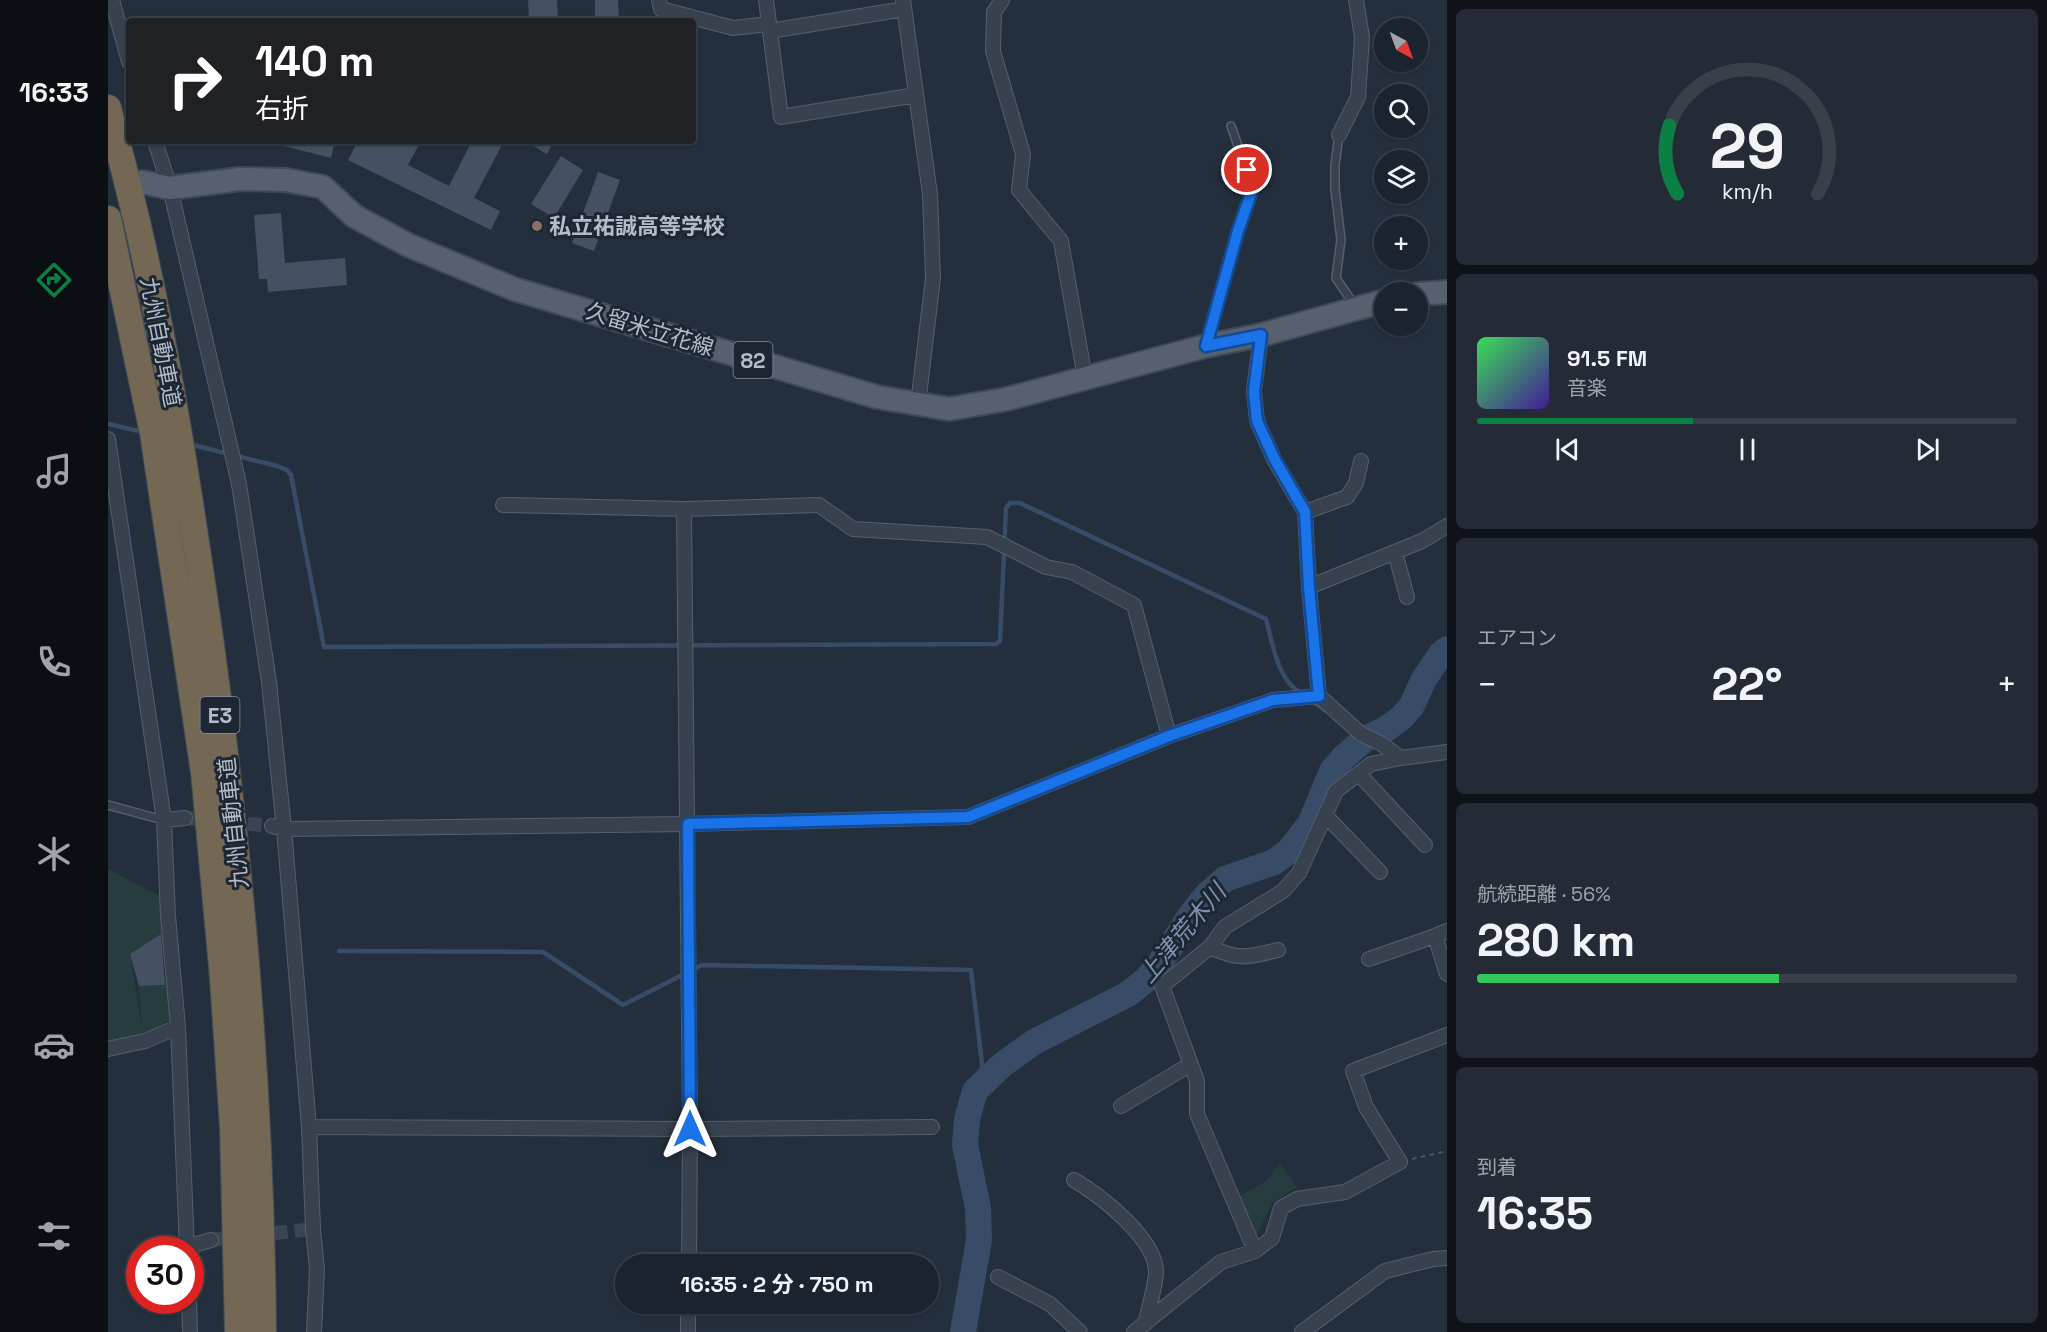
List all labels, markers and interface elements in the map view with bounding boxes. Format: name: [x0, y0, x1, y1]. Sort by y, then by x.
north arrow: [1374, 18, 1428, 72]
map controls: [1374, 18, 1428, 336]
text: 140 m: [255, 35, 374, 88]
icon: right: [156, 42, 234, 120]
text: 16:33: [19, 75, 89, 110]
button: search: [1374, 84, 1428, 138]
text: 右折: [255, 91, 309, 126]
text: 29: [1709, 107, 1785, 186]
pin: [1221, 144, 1272, 195]
button: layers: [1374, 150, 1428, 204]
icon: arrive: [1230, 153, 1263, 186]
text: km/h: [1721, 178, 1773, 205]
place label: 私立祐誠高等学校: [549, 212, 725, 240]
button: +: [1374, 216, 1428, 270]
marker: 私立祐誠高等学校: [530, 219, 544, 233]
icon: directions: [33, 259, 75, 301]
street label: 九州自動車道: [135, 275, 187, 409]
button: −: [1374, 282, 1428, 336]
street label: 久留米立花線: [583, 296, 717, 362]
road number: 82: [734, 342, 772, 378]
text: 91.5 FM: [1567, 344, 1647, 372]
text: 音楽: [1567, 375, 1607, 401]
icon: previous: [1551, 433, 1584, 466]
icon: pause: [1731, 433, 1764, 466]
icon: next: [1911, 433, 1944, 466]
icon: music: [33, 450, 75, 492]
text: エアコン: [1477, 625, 1557, 651]
icon: phone: [33, 641, 75, 683]
text: 22°: [1711, 656, 1783, 713]
text: −: [1477, 664, 1497, 706]
text: +: [1997, 664, 2017, 706]
road number: E3: [200, 697, 240, 733]
street label: 九州自動車道: [212, 756, 254, 890]
icon: climate: [33, 833, 75, 875]
water label: 上津荒木川: [1132, 875, 1234, 989]
text: 航続距離 · 56%: [1477, 881, 1611, 907]
text: 280 km: [1477, 912, 1635, 969]
icon: car: [33, 1024, 75, 1066]
position arrow: [658, 1097, 722, 1161]
text: 到着: [1477, 1154, 1517, 1180]
text: 16:35: [1477, 1185, 1593, 1242]
icon: filters: [33, 1215, 75, 1257]
speed limit sign: 30: [126, 1236, 204, 1314]
text: 16:35 · 2 分 · 750 m: [680, 1270, 874, 1298]

